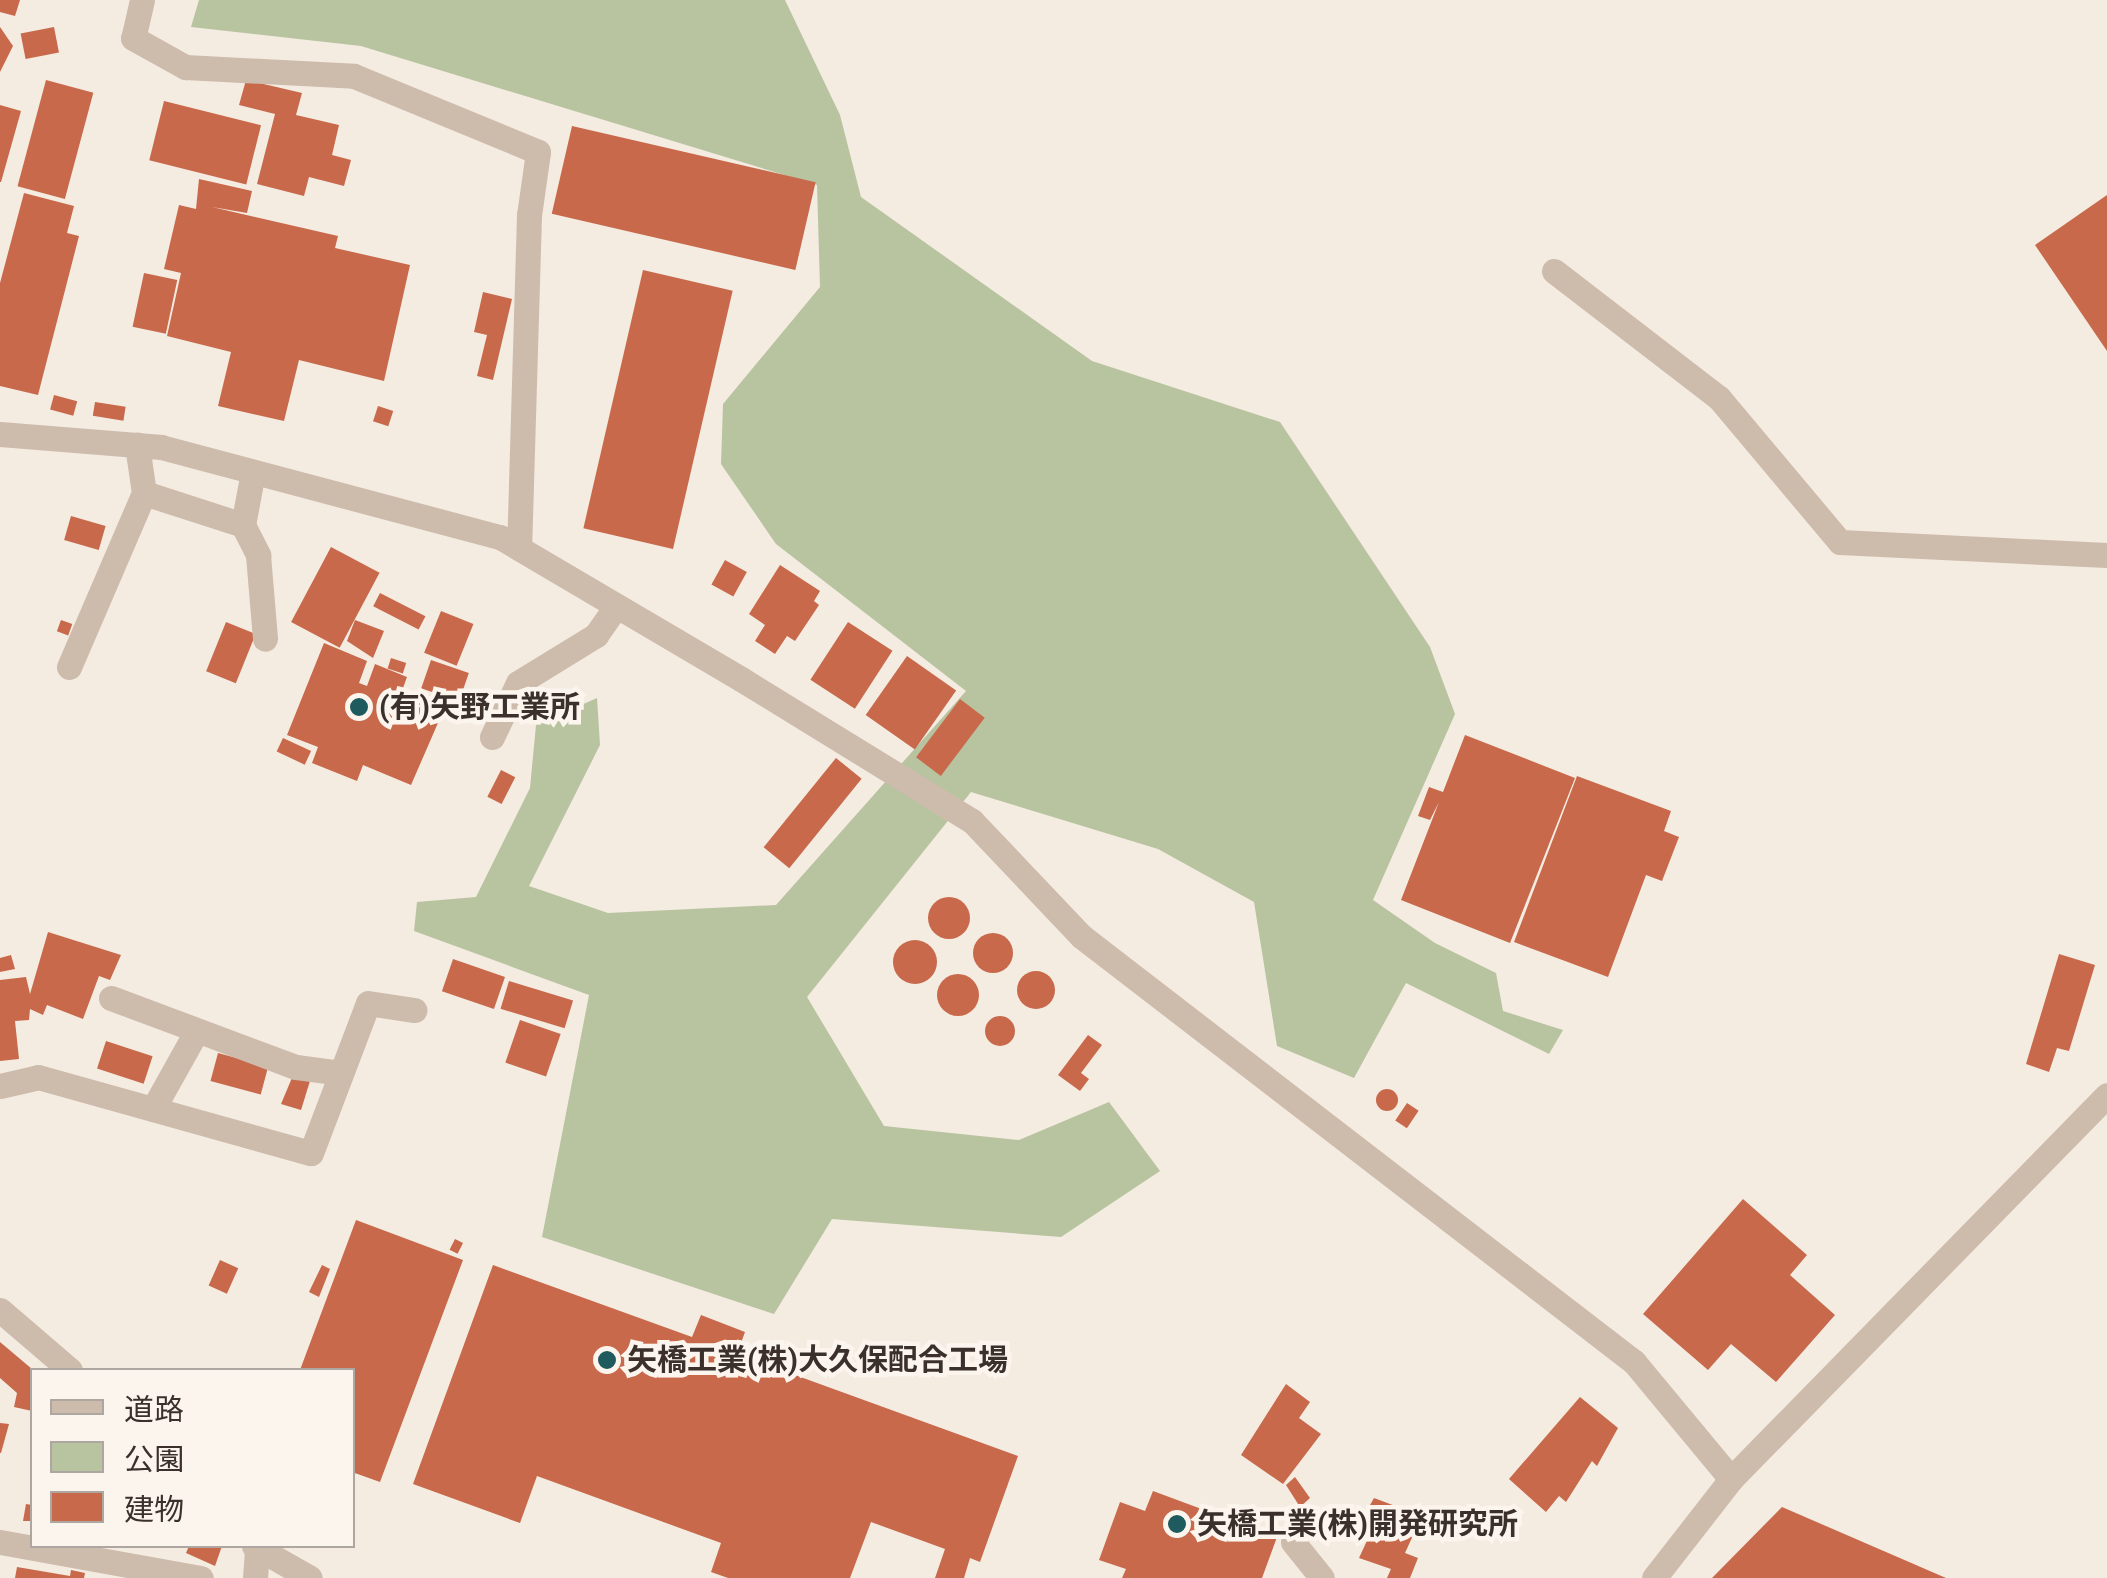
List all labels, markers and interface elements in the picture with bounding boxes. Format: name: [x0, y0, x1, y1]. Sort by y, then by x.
place label: (有)矢野工業所: [379, 689, 580, 725]
marker: (有)矢野工業所: [348, 696, 370, 718]
place label: 矢橋工業(株)大久保配合工場: [627, 1342, 1008, 1378]
marker: 矢橋工業(株)大久保配合工場: [596, 1349, 618, 1371]
legend: [30, 1368, 355, 1548]
text: 道路: [124, 1392, 184, 1427]
text: 公園: [124, 1442, 184, 1477]
text: 建物: [124, 1492, 184, 1527]
place label: 矢橋工業(株)開発研究所: [1197, 1506, 1518, 1542]
marker: 矢橋工業(株)開発研究所: [1166, 1513, 1188, 1535]

